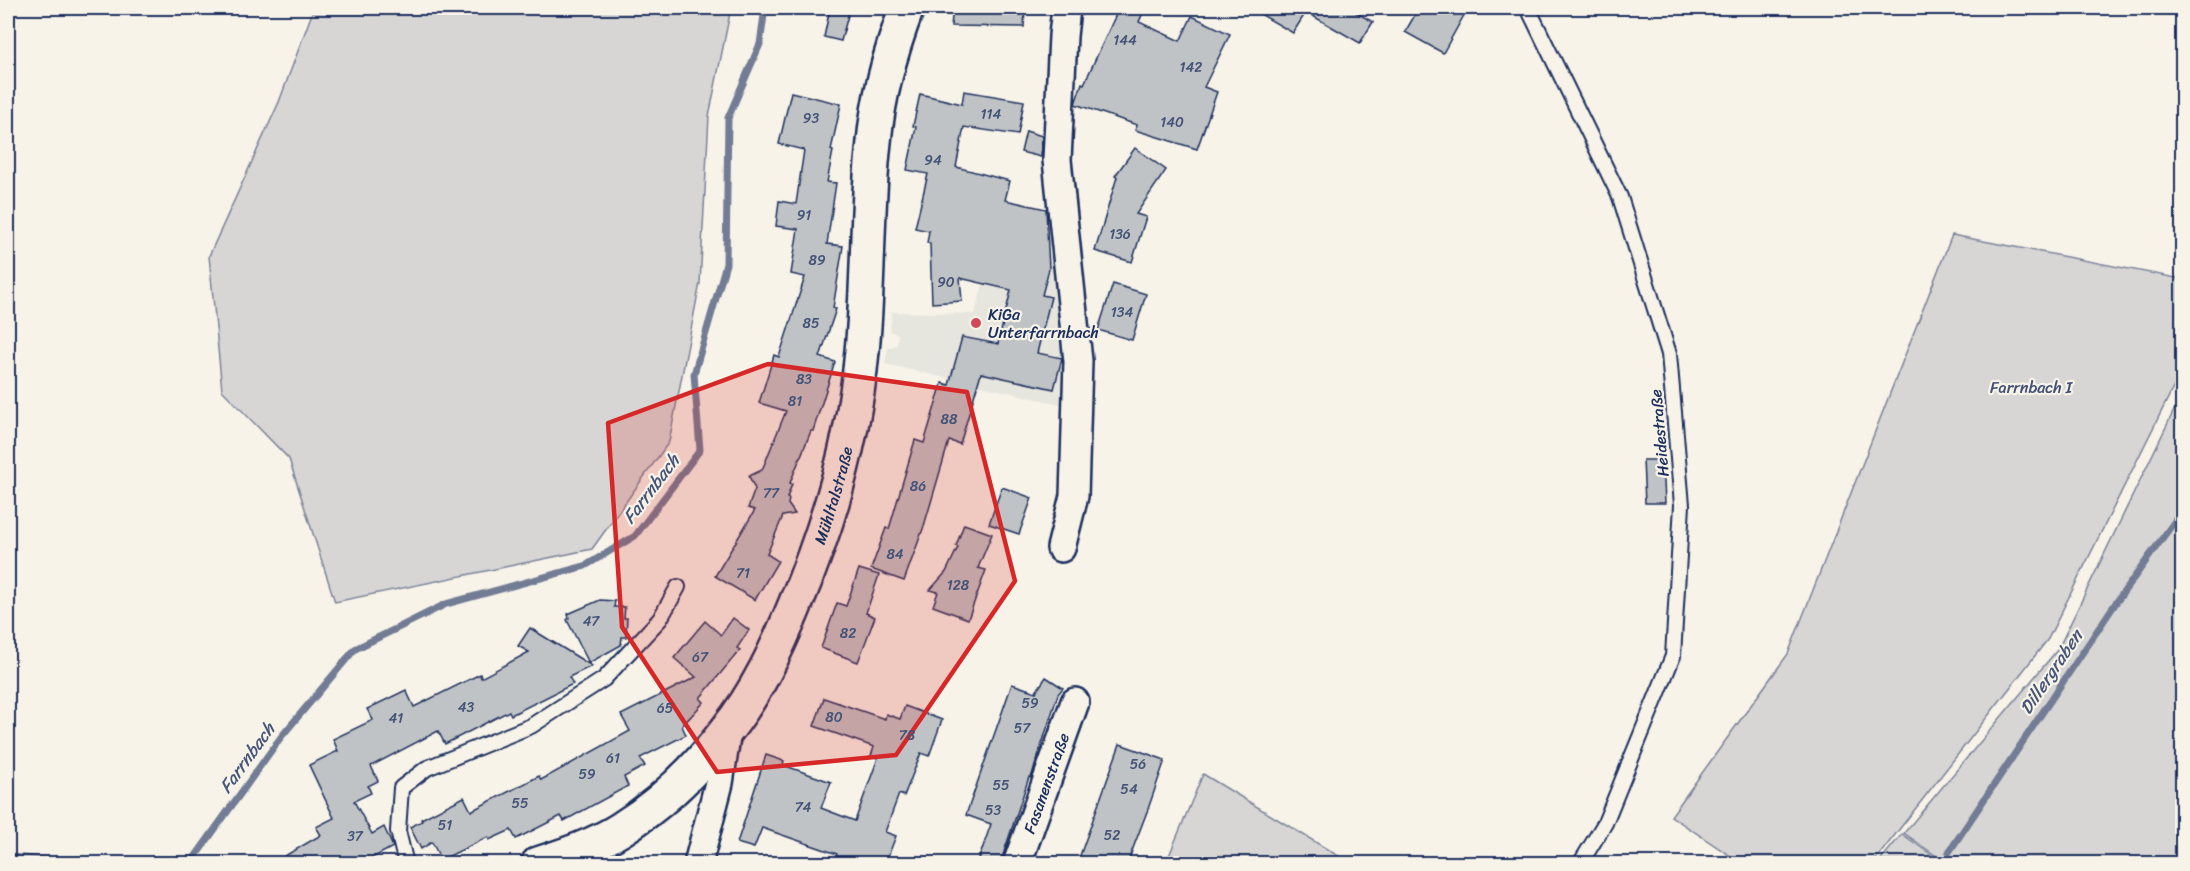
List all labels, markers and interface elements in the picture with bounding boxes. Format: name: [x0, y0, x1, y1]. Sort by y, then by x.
house number: 144: [1113, 28, 1137, 53]
house number: 142: [1180, 55, 1202, 80]
house number: 114: [981, 102, 1002, 127]
house number: 93: [803, 106, 819, 131]
house number: 140: [1160, 110, 1184, 135]
house number: 94: [924, 148, 942, 173]
house number: 91: [797, 203, 811, 228]
house number: 136: [1109, 222, 1131, 247]
house number: 89: [808, 248, 826, 273]
house number: 90: [937, 270, 955, 295]
place label: KiGa Unterfarrnbach: [988, 300, 1099, 347]
house number: 134: [1111, 300, 1133, 325]
house number: 85: [803, 311, 820, 336]
marker: KiGa Unterfarrnbach: [969, 316, 983, 330]
house number: 83: [796, 367, 812, 392]
park label: Farrnbach I: [1990, 373, 2074, 402]
street label: Heidestraße: [1641, 388, 1678, 478]
house number: 81: [788, 389, 802, 414]
house number: 88: [941, 407, 958, 432]
street label: Mühltalstraße: [805, 443, 861, 549]
water label: Farrnbach: [614, 446, 689, 531]
house number: 86: [910, 474, 926, 499]
house number: 77: [763, 481, 780, 506]
house number: 84: [886, 542, 904, 567]
house number: 71: [736, 561, 750, 586]
house number: 128: [947, 573, 970, 598]
house number: 47: [583, 609, 600, 634]
house number: 82: [840, 621, 856, 646]
water label: Dillergraben: [2011, 621, 2093, 721]
house number: 67: [692, 645, 709, 670]
house number: 59: [1021, 691, 1039, 716]
house number: 43: [458, 695, 475, 720]
house number: 65: [657, 696, 674, 721]
house number: 80: [825, 705, 843, 730]
house number: 41: [389, 706, 403, 731]
water label: Farrnbach: [210, 715, 285, 800]
house number: 57: [1014, 716, 1031, 741]
house number: 78: [899, 723, 916, 748]
street label: Fasanenstraße: [1015, 729, 1078, 838]
house number: 61: [606, 746, 620, 771]
house number: 56: [1130, 752, 1146, 777]
house number: 59: [578, 762, 596, 787]
house number: 55: [992, 773, 1010, 798]
house number: 54: [1120, 777, 1138, 802]
house number: 55: [511, 791, 529, 816]
house number: 74: [795, 795, 812, 820]
house number: 53: [985, 798, 1001, 823]
house number: 51: [438, 813, 452, 838]
house number: 52: [1104, 823, 1120, 848]
house number: 37: [347, 824, 364, 849]

